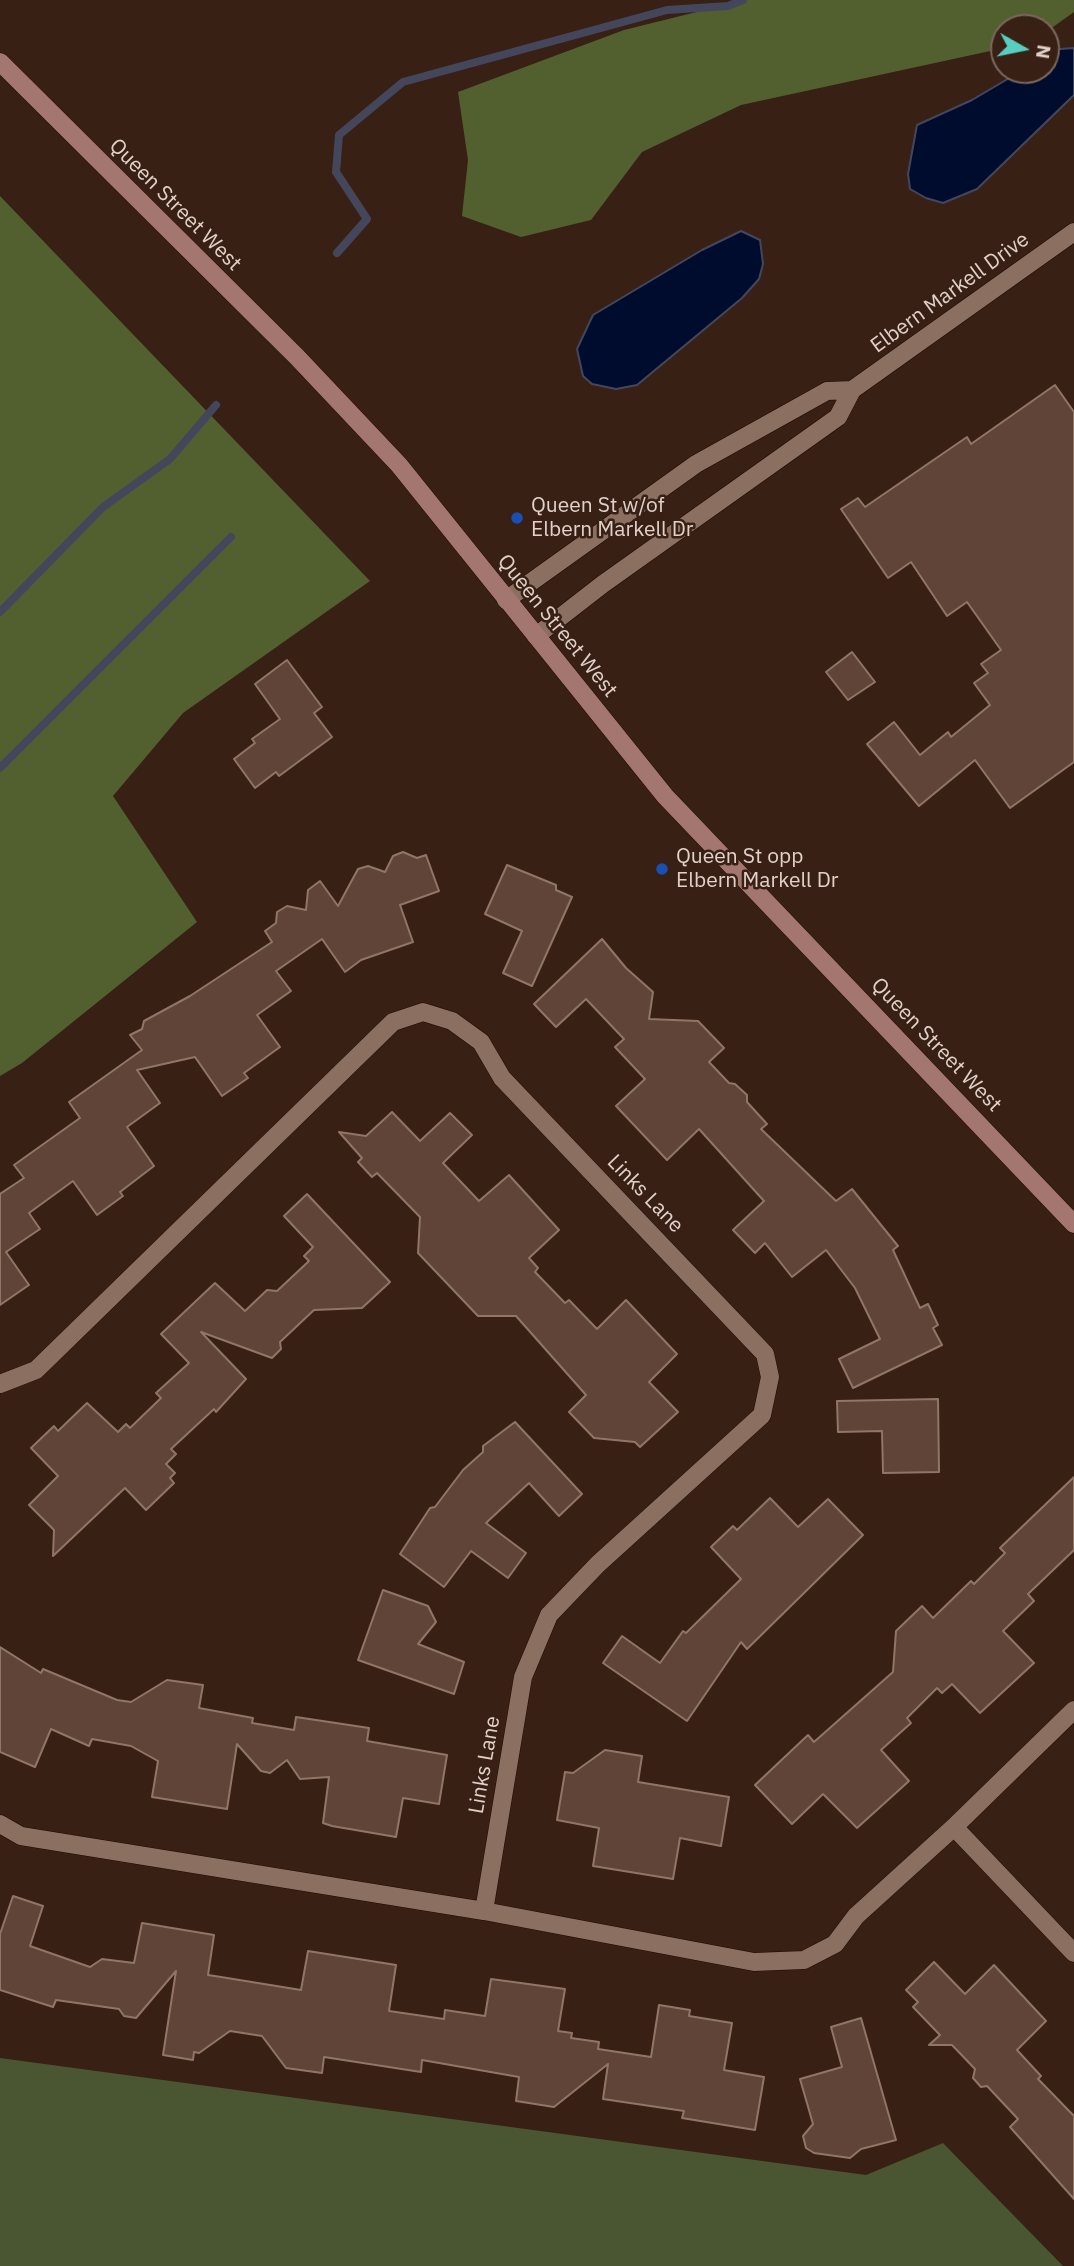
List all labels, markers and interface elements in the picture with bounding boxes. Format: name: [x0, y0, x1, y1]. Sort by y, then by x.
north arrow: [990, 14, 1060, 84]
text: N: [1031, 43, 1057, 61]
street label: Queen Street West: [104, 134, 246, 276]
street label: Elbern Markell Drive: [866, 227, 1034, 359]
place label: Queen St w/of Elbern Markell Dr: [531, 493, 694, 543]
marker: Queen St w/of Elbern Markell Dr: [509, 510, 525, 526]
street label: Queen Street West: [492, 549, 622, 703]
place label: Queen St opp Elbern Markell Dr: [676, 844, 839, 894]
marker: Queen St opp Elbern Markell Dr: [654, 861, 670, 877]
street label: Queen Street West: [866, 973, 1006, 1117]
street label: Links Lane: [602, 1150, 688, 1238]
street label: Links Lane: [464, 1714, 506, 1816]

